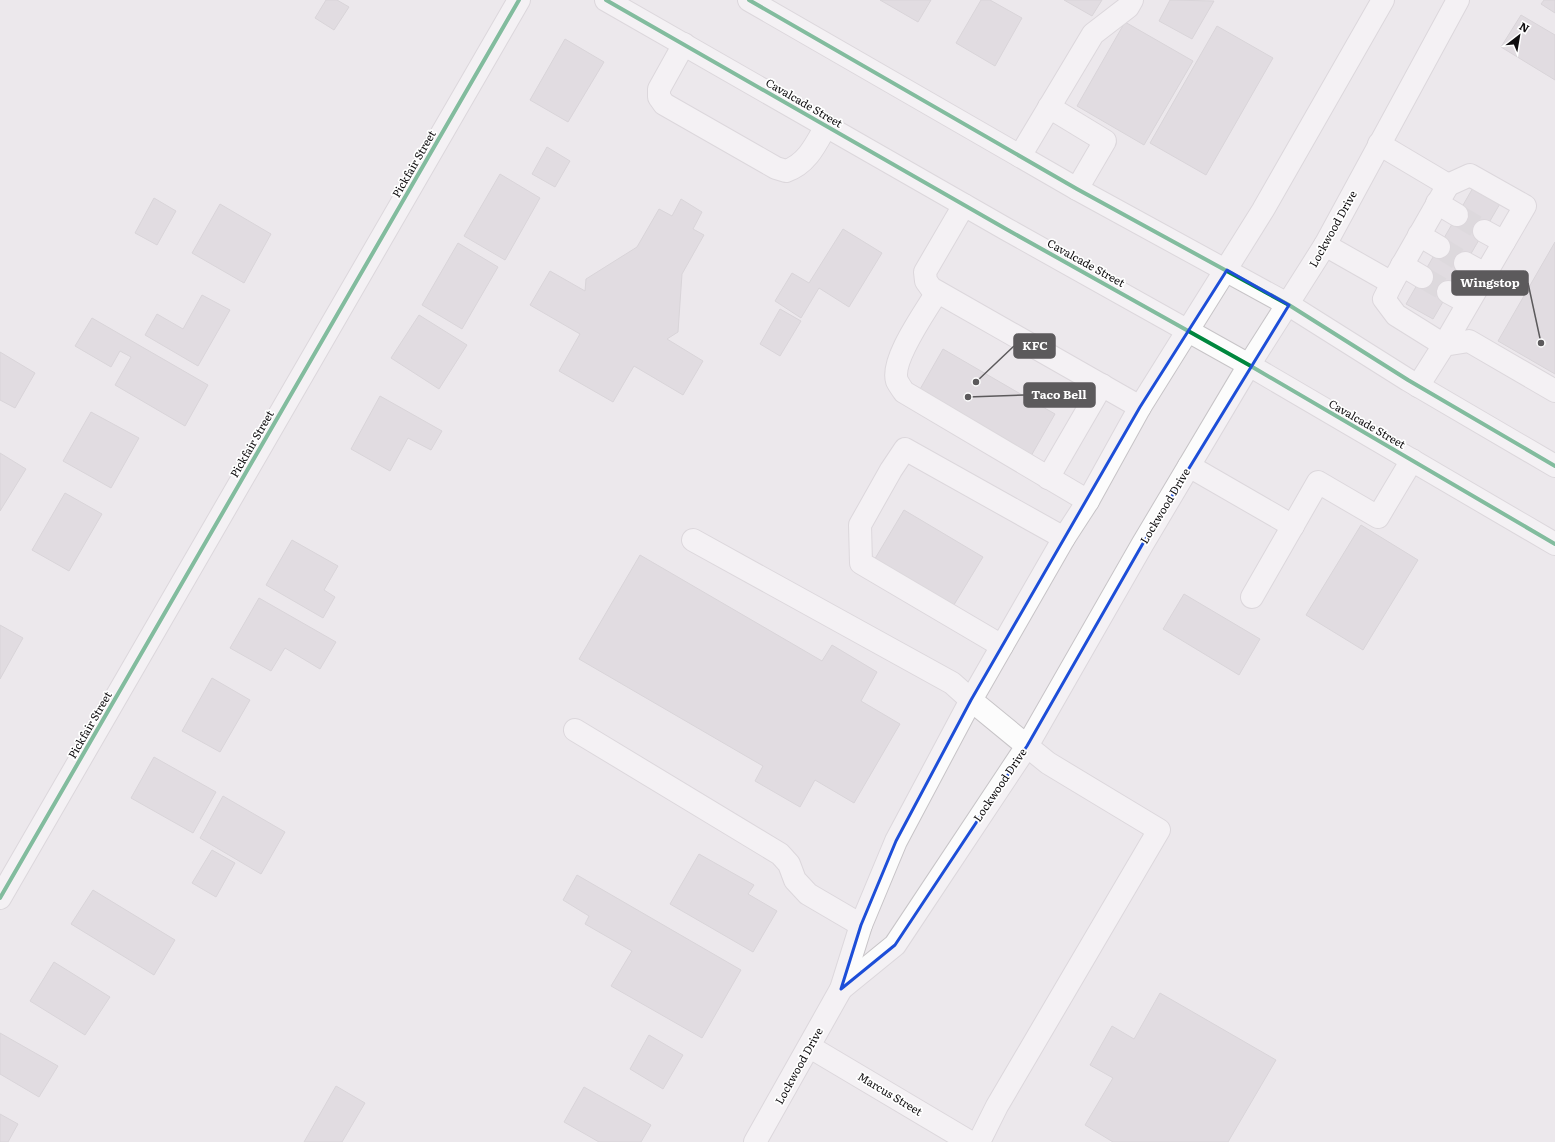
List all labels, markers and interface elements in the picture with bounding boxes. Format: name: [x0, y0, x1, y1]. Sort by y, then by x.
north arrow: [1499, 16, 1539, 56]
text: N: [1517, 17, 1533, 36]
street label: Cavalcade Street: [763, 74, 846, 131]
street label: Pickfair Street: [387, 127, 439, 200]
street label: Lockwood Drive: [1304, 187, 1360, 270]
street label: Cavalcade Street: [1045, 234, 1129, 290]
callout: Wingstop: [1452, 271, 1528, 295]
text: Wingstop: [1460, 273, 1520, 291]
callout: KFC: [1014, 334, 1055, 358]
text: KFC: [1022, 336, 1048, 354]
callout: Taco Bell: [1024, 383, 1095, 407]
text: Taco Bell: [1031, 385, 1087, 403]
street label: Cavalcade Street: [1326, 395, 1409, 452]
street label: Pickfair Street: [225, 407, 277, 480]
street label: Lockwood Drive: [1135, 465, 1193, 546]
street label: Pickfair Street: [63, 688, 115, 761]
street label: Lockwood Drive: [969, 744, 1030, 824]
street label: Lockwood Drive: [770, 1024, 826, 1107]
street label: Marcus Street: [855, 1068, 926, 1119]

